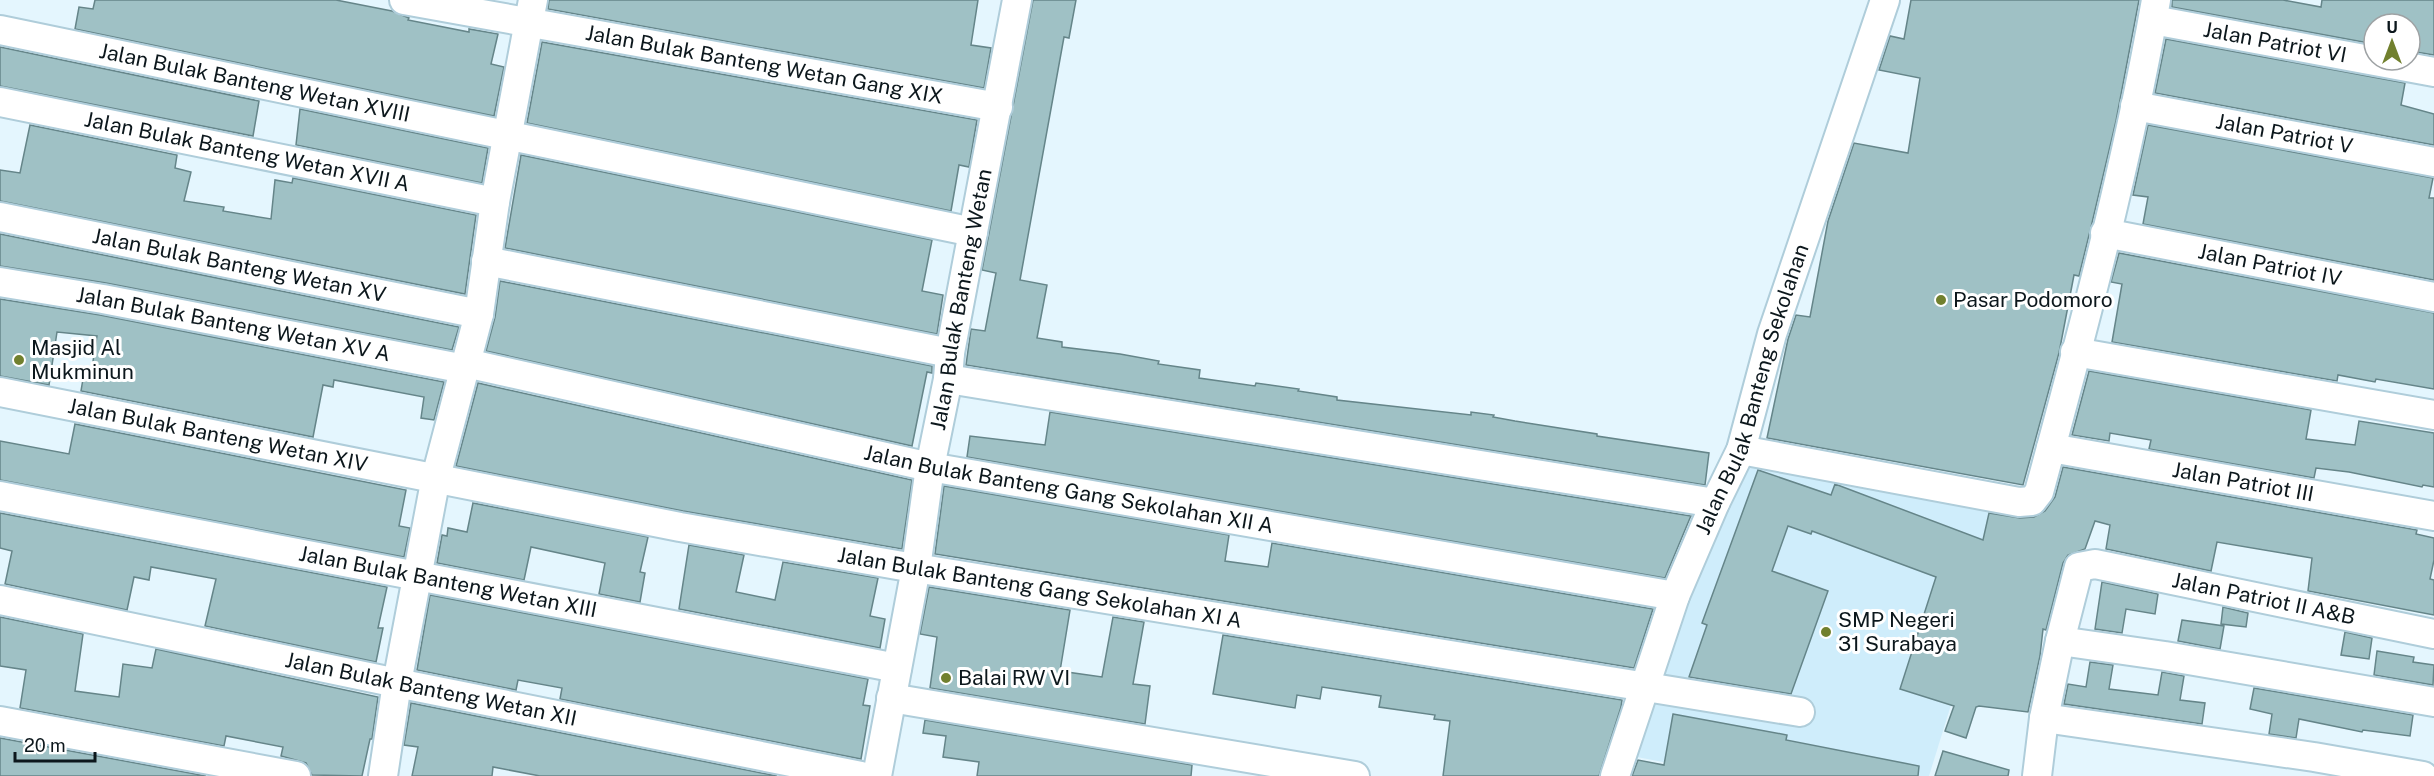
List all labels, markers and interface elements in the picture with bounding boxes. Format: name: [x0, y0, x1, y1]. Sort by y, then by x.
north arrow: [2362, 12, 2422, 72]
street label: Jalan Patriot VI: [2201, 17, 2349, 68]
text: U: [2386, 18, 2398, 37]
street label: Jalan Bulak Banteng Wetan Gang XIX: [584, 20, 945, 109]
street label: Jalan Bulak Banteng Wetan XVIII: [97, 38, 412, 127]
street label: Jalan Bulak Banteng Wetan XVII A: [82, 106, 412, 196]
street label: Jalan Patriot V: [2214, 108, 2355, 159]
street label: Jalan Bulak Banteng Wetan: [925, 167, 997, 433]
street label: Jalan Bulak Banteng Wetan XV: [90, 223, 388, 307]
street label: Jalan Patriot IV: [2196, 238, 2344, 291]
street label: Jalan Bulak Banteng Sekolahan: [1690, 241, 1814, 538]
street label: Jalan Bulak Banteng Wetan XV A: [74, 282, 392, 366]
place label: Pasar Podomoro: [1953, 287, 2113, 312]
marker: Pasar Podomoro: [1934, 293, 1948, 307]
place label: Masjid Al Mukminun: [31, 335, 134, 384]
marker: Masjid Al Mukminun: [12, 353, 26, 367]
street label: Jalan Bulak Banteng Wetan XIV: [66, 393, 370, 477]
street label: Jalan Bulak Banteng Gang Sekolahan XII A: [862, 440, 1275, 538]
street label: Jalan Patriot III: [2170, 457, 2316, 506]
street label: Jalan Bulak Banteng Wetan XIII: [297, 541, 599, 622]
street label: Jalan Bulak Banteng Gang Sekolahan XI A: [836, 542, 1244, 633]
street label: Jalan Patriot II A&B: [2170, 567, 2358, 629]
place label: SMP Negeri 31 Surabaya: [1838, 607, 1957, 656]
marker: SMP Negeri 31 Surabaya: [1819, 625, 1833, 639]
street label: Jalan Bulak Banteng Wetan XII: [283, 647, 579, 731]
place label: Balai RW VI: [958, 665, 1070, 690]
marker: Balai RW VI: [939, 671, 953, 685]
scale bar: [15, 725, 94, 763]
text: 20 m: [24, 735, 66, 756]

